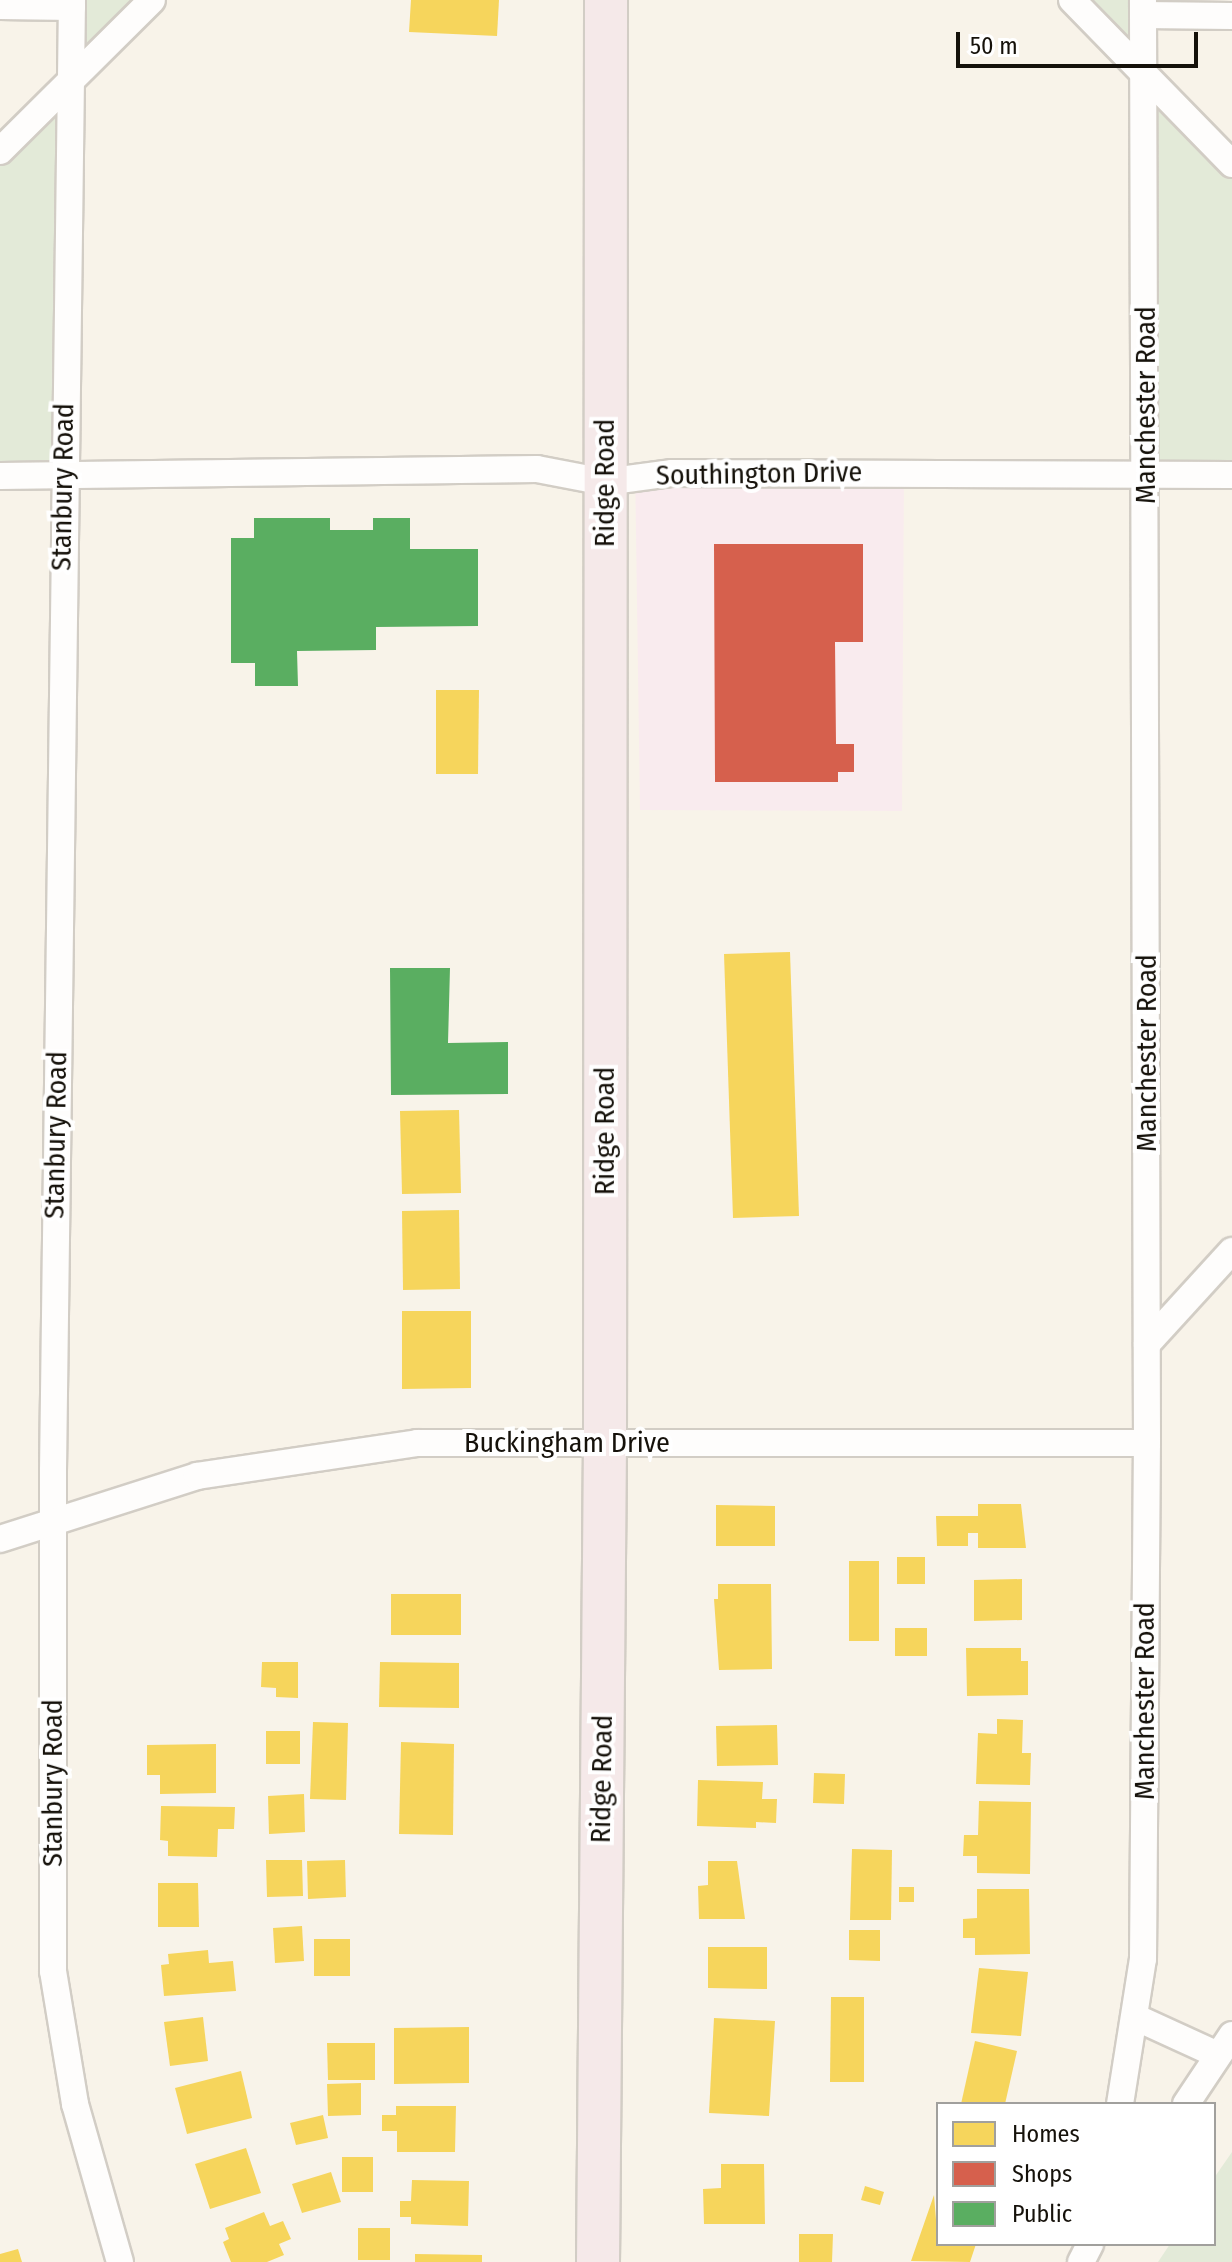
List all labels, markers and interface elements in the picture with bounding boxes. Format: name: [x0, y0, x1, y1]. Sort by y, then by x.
scale bar: [960, 16, 1202, 66]
text: 50 m: [970, 32, 1018, 60]
street label: Manchester Road: [1129, 306, 1163, 504]
street label: Stanbury Road: [45, 403, 81, 571]
street label: Ridge Road: [588, 419, 622, 547]
street label: Southington Drive: [656, 455, 862, 493]
street label: Manchester Road: [1130, 954, 1164, 1152]
street label: Stanbury Road: [38, 1051, 74, 1219]
street label: Ridge Road: [588, 1067, 622, 1195]
street label: Buckingham Drive: [464, 1426, 670, 1460]
street label: Manchester Road: [1128, 1602, 1162, 1800]
street label: Stanbury Road: [36, 1699, 70, 1867]
street label: Ridge Road: [584, 1714, 620, 1844]
legend: [936, 2102, 1216, 2246]
text: Homes: [1012, 2120, 1080, 2148]
text: Shops: [1012, 2160, 1072, 2188]
text: Public: [1012, 2200, 1072, 2228]

